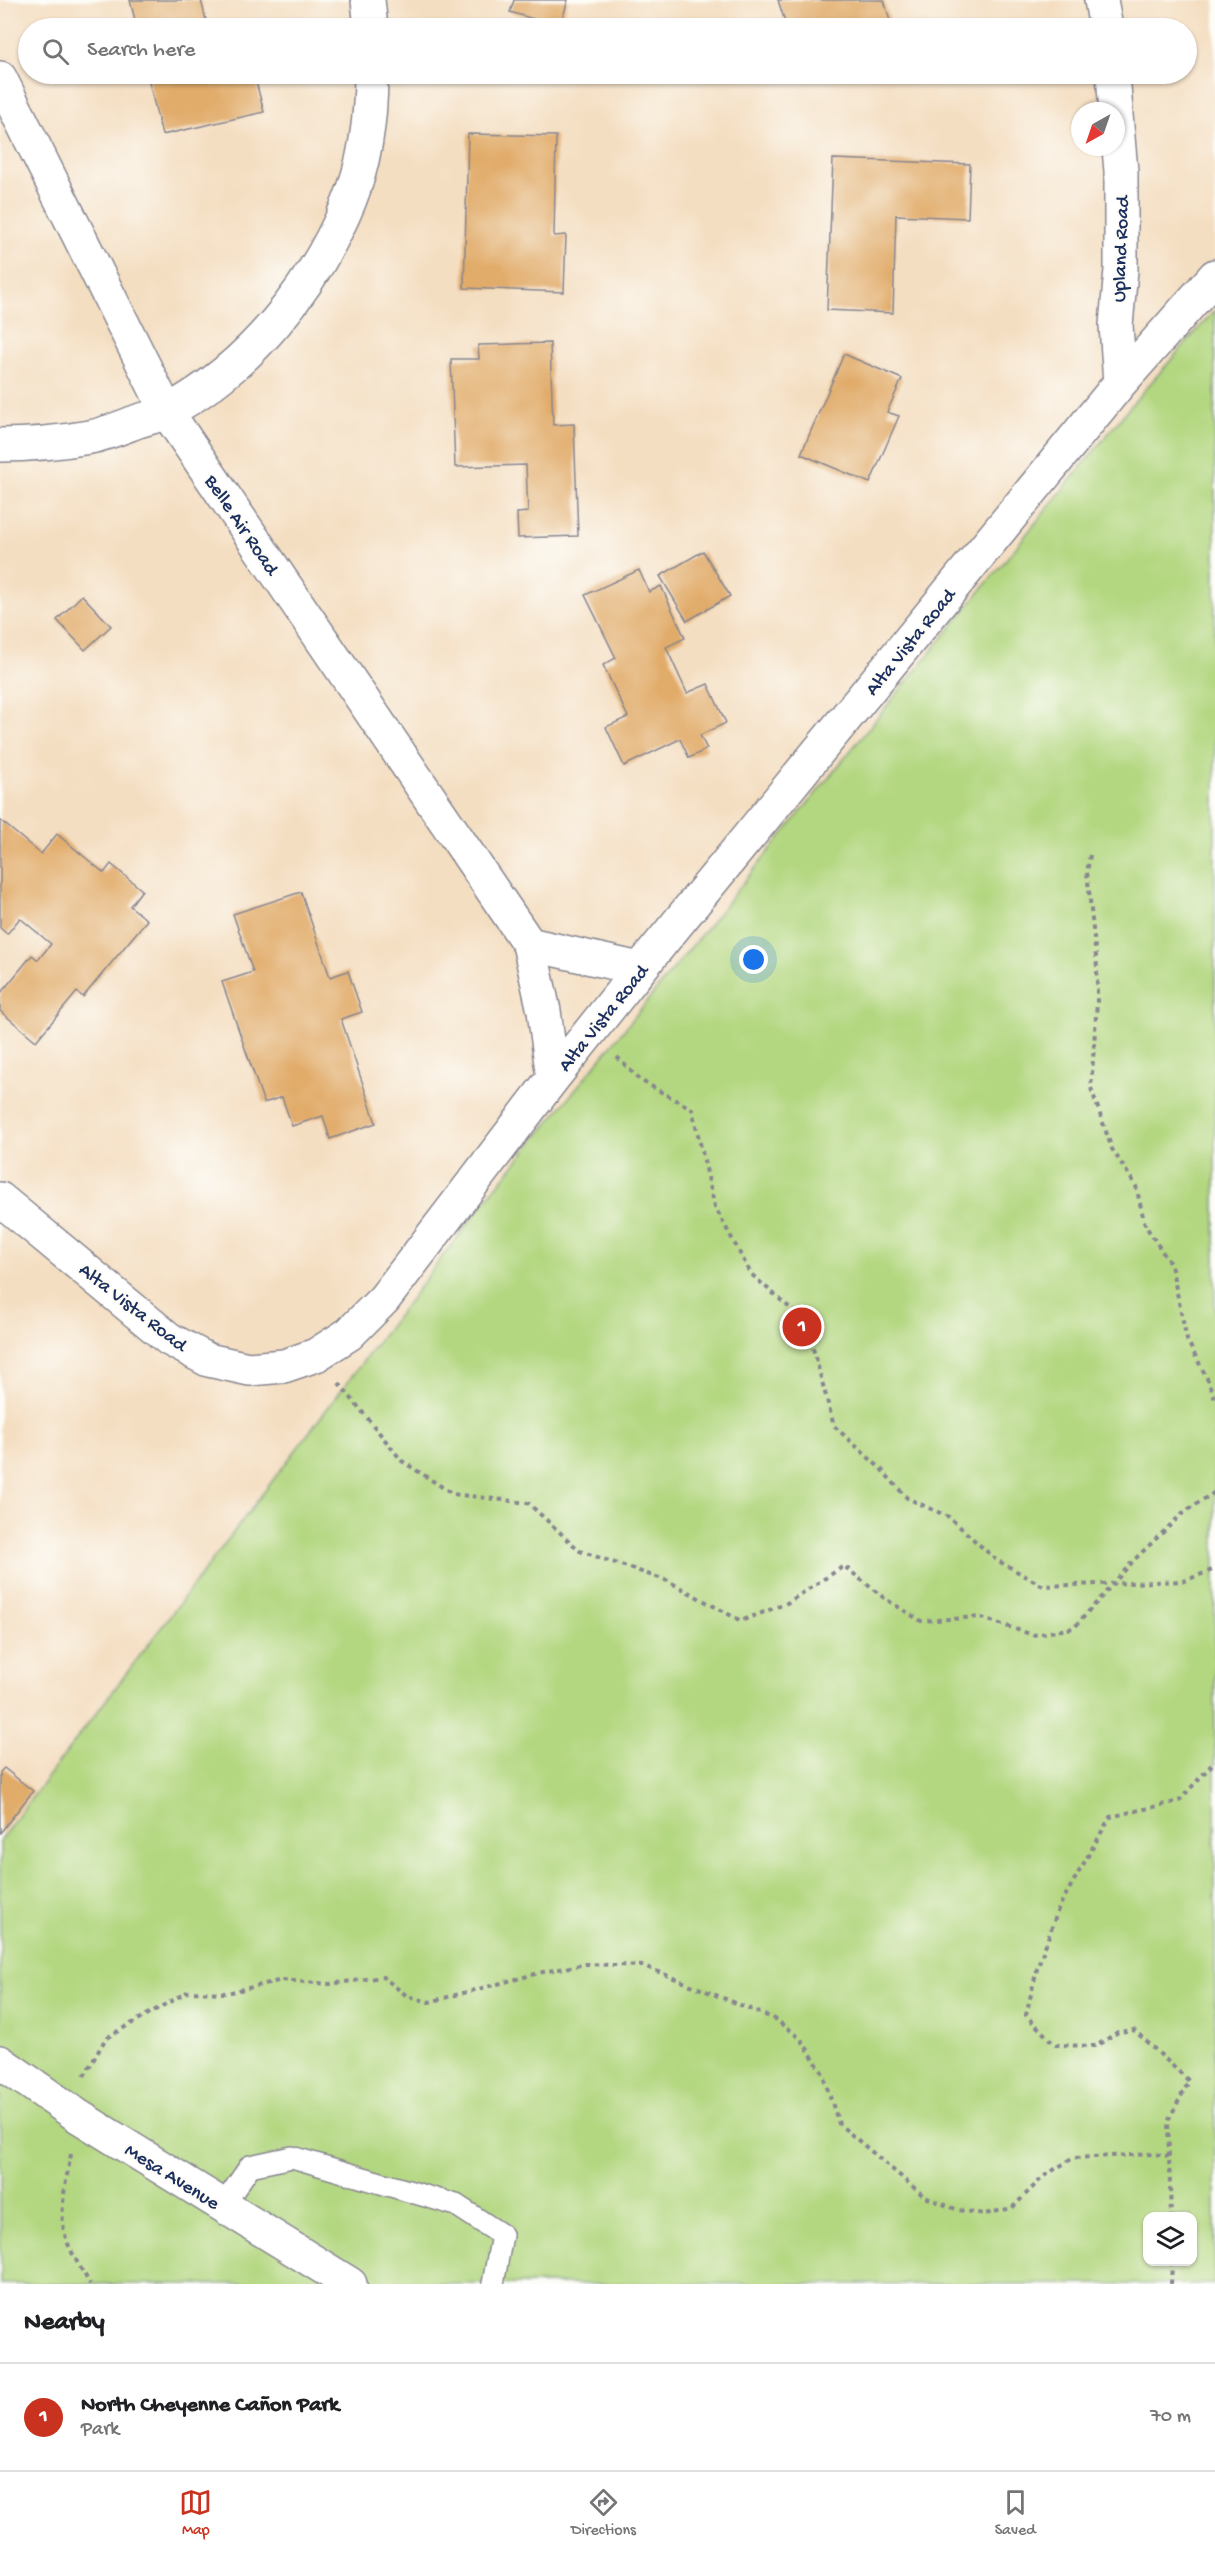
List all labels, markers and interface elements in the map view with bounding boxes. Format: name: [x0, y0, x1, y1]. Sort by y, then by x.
search box: [18, 18, 1197, 84]
icon: search: [39, 35, 72, 68]
text: Search here: [87, 38, 195, 64]
north arrow: [1071, 102, 1125, 156]
street label: Upland Road: [1109, 193, 1136, 303]
street label: Belle Air Road: [198, 471, 283, 582]
street label: Alta Vista Road: [862, 583, 963, 701]
your location: [739, 945, 768, 974]
street label: Alta Vista Road: [555, 959, 656, 1077]
street label: Alta Vista Road: [73, 1259, 192, 1359]
pin: 1: [782, 1304, 822, 1350]
street label: Mesa Avenue: [119, 2140, 223, 2217]
map controls: [1143, 2212, 1197, 2266]
button: layers: [1143, 2212, 1197, 2266]
text: Nearby: [24, 2308, 105, 2339]
text: North Cheyenne Cañon Park: [81, 2393, 339, 2419]
text: 1: [39, 2406, 48, 2429]
text: 70 m: [1150, 2406, 1191, 2429]
text: Park: [81, 2419, 119, 2442]
tab: Map: [179, 2486, 212, 2541]
tab: Directions: [571, 2486, 636, 2541]
tab: Saved: [995, 2486, 1036, 2541]

